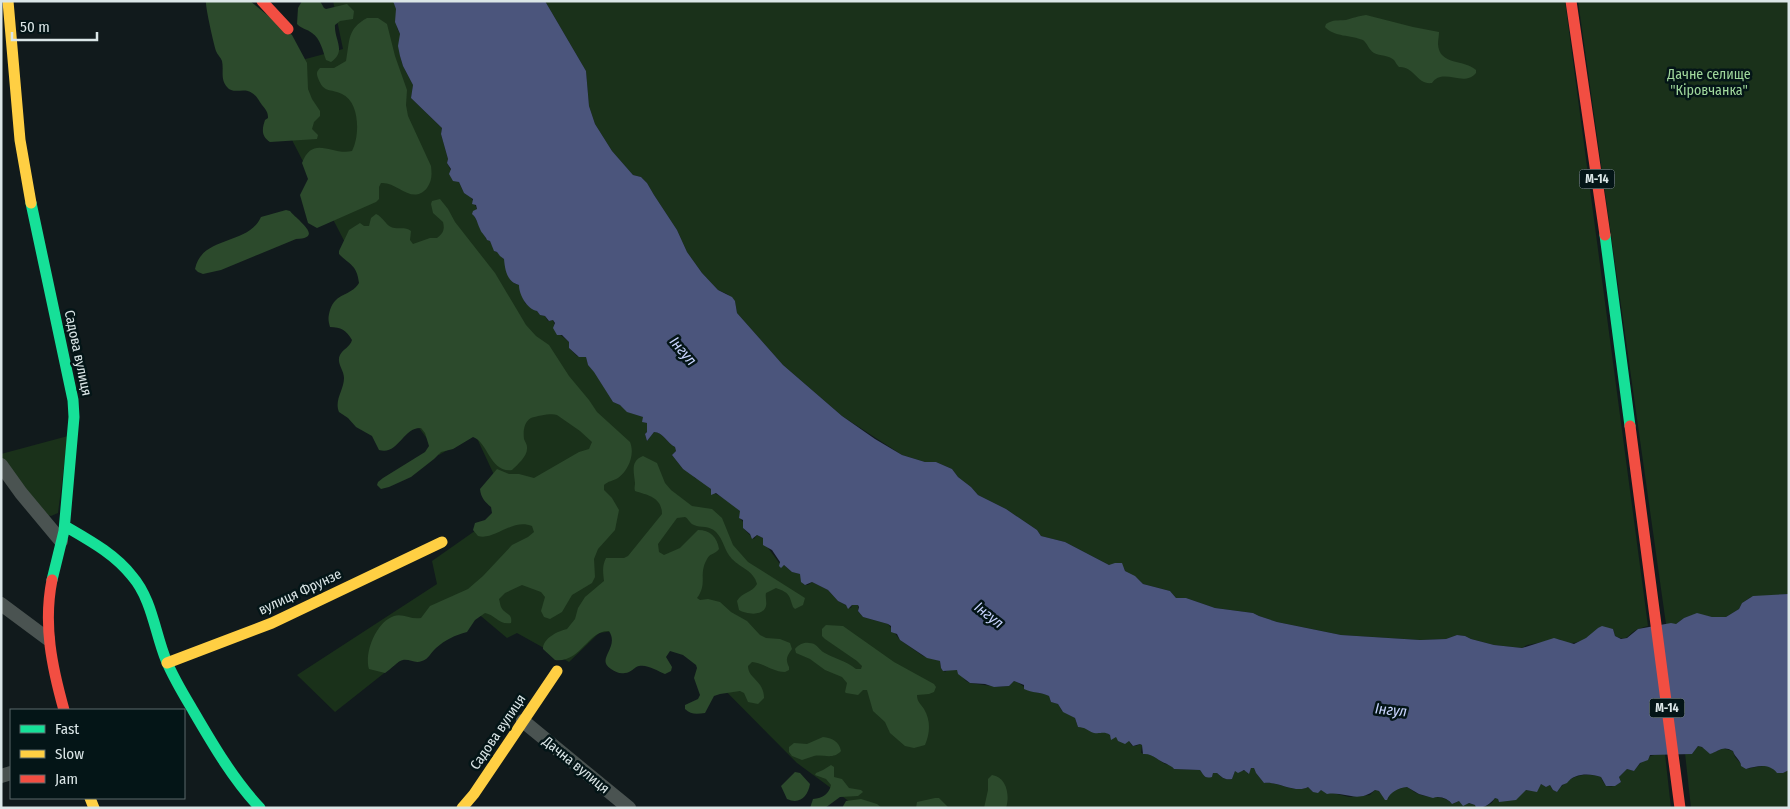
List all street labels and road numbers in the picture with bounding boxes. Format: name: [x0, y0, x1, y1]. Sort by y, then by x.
road number: М-14: [1580, 170, 1614, 188]
street label: Садова вулиця: [61, 309, 95, 397]
street label: вулиця Фрунзе: [256, 565, 344, 619]
street label: Садова вулиця: [467, 691, 529, 773]
road number: М-14: [1650, 698, 1684, 718]
street label: Дачна вулиця: [538, 732, 613, 797]

